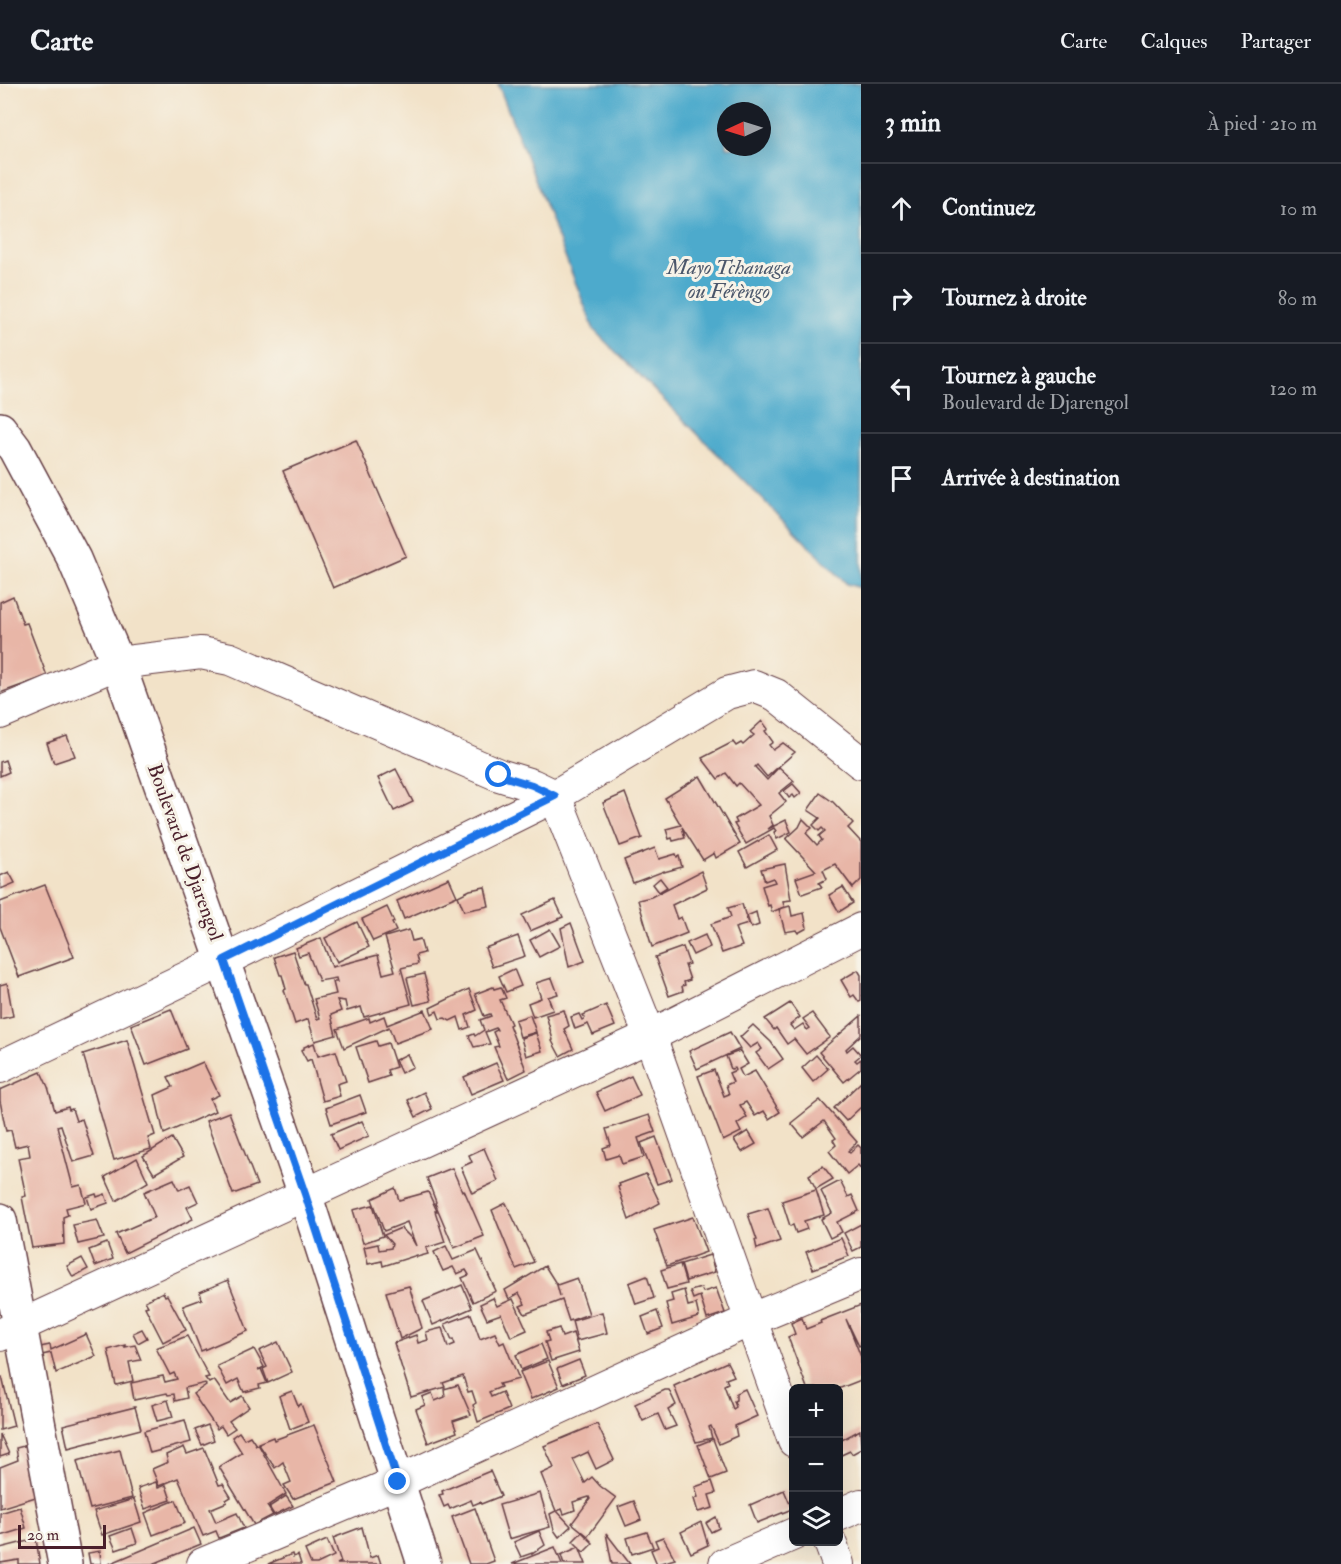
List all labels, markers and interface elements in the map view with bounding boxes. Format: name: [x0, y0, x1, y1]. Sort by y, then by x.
text: Carte: [30, 24, 93, 59]
text: Carte: [1060, 28, 1107, 55]
text: Calques: [1140, 28, 1207, 55]
text: Partager: [1240, 28, 1311, 55]
north arrow: [717, 102, 771, 156]
text: 3 min: [885, 107, 941, 139]
text: À pied · 210 m: [1207, 111, 1317, 136]
icon: ahead: [885, 192, 918, 225]
text: Continuez: [942, 194, 1035, 222]
text: 10 m: [1280, 196, 1317, 221]
water label: Mayo Tchanaga ou Férèngo: [665, 254, 791, 305]
icon: right: [885, 282, 918, 315]
text: Tournez à droite: [942, 284, 1087, 312]
text: 80 m: [1278, 286, 1317, 311]
text: Tournez à gauche: [942, 362, 1096, 390]
icon: left: [885, 372, 918, 405]
text: 120 m: [1270, 376, 1317, 401]
text: Boulevard de Djarengol: [942, 390, 1129, 415]
icon: arrive: [885, 462, 918, 495]
text: Arrivée à destination: [942, 464, 1120, 492]
street label: Boulevard de Djarengol: [142, 760, 229, 944]
route start: [485, 761, 511, 787]
map controls: [789, 1384, 843, 1546]
button: +: [789, 1384, 843, 1438]
button: −: [789, 1438, 843, 1492]
route end: [384, 1468, 410, 1494]
button: layers: [789, 1492, 843, 1546]
scale bar: [18, 1522, 106, 1550]
text: 20 m: [27, 1525, 59, 1545]

